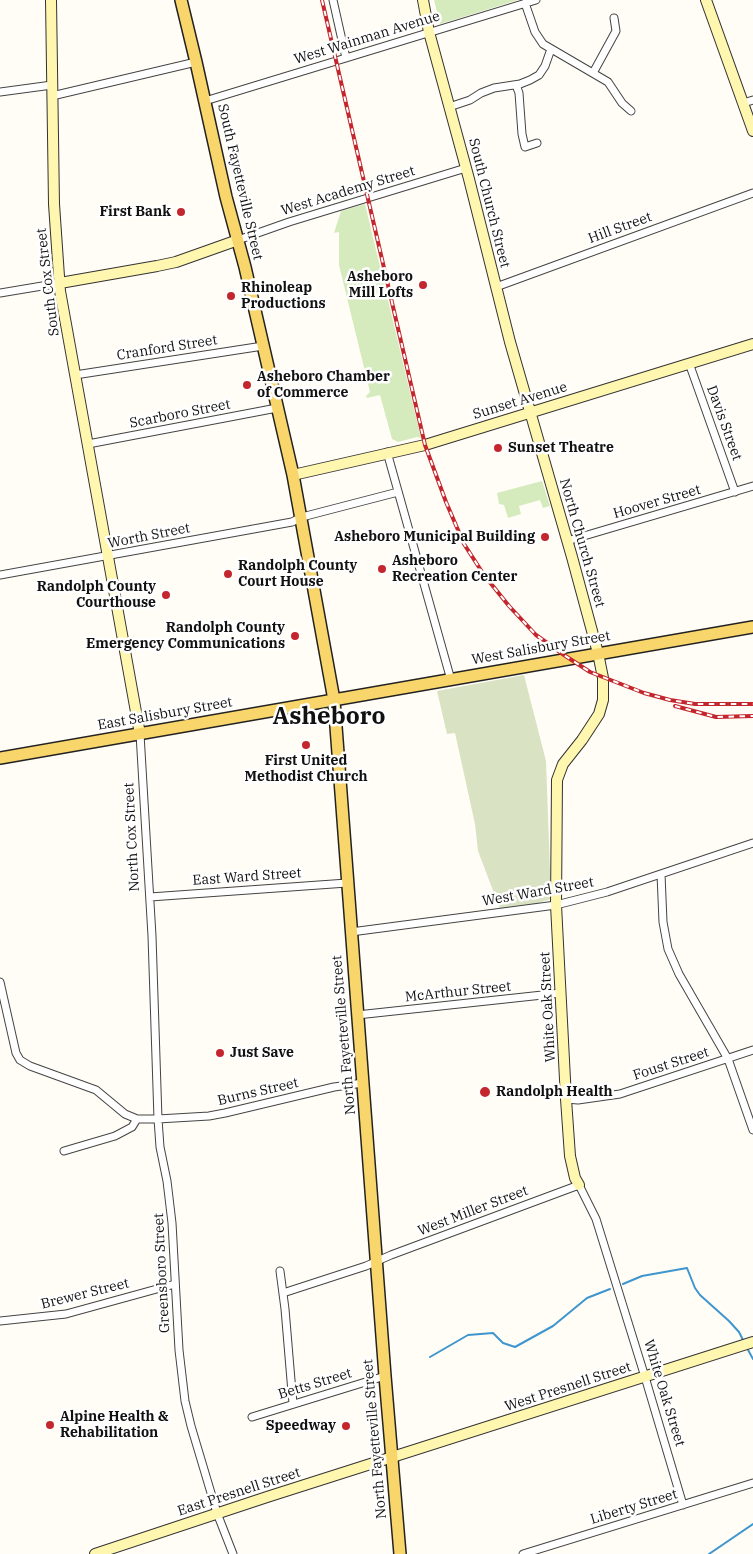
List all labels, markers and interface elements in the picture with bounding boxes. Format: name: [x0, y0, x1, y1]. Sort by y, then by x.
street label: West Wainman Avenue: [292, 8, 442, 68]
street label: South Fayetteville Street: [214, 102, 266, 262]
street label: South Church Street: [465, 136, 513, 270]
street label: West Academy Street: [279, 163, 417, 219]
place label: First Bank: [100, 204, 171, 220]
marker: First Bank: [175, 206, 187, 218]
street label: Hill Street: [586, 209, 654, 247]
street label: South Cox Street: [33, 227, 63, 337]
place label: Asheboro Mill Lofts: [347, 269, 413, 302]
marker: Asheboro Mill Lofts: [417, 279, 429, 291]
place label: Rhinoleap Productions: [241, 280, 326, 312]
marker: Rhinoleap Productions: [225, 290, 237, 302]
street label: Cranford Street: [116, 332, 218, 364]
place label: Asheboro Chamber of Commerce: [257, 369, 390, 402]
marker: Asheboro Chamber of Commerce: [241, 379, 253, 391]
street label: Sunset Avenue: [471, 379, 569, 423]
street label: Davis Street: [703, 383, 745, 463]
street label: Scarboro Street: [128, 396, 232, 432]
place label: Sunset Theatre: [508, 440, 614, 456]
marker: Sunset Theatre: [492, 442, 504, 454]
street label: North Church Street: [556, 477, 608, 609]
street label: Hoover Street: [611, 481, 703, 523]
street label: Worth Street: [106, 520, 192, 552]
place label: Asheboro Municipal Building: [334, 529, 535, 545]
marker: Asheboro Municipal Building: [539, 531, 551, 543]
place label: Asheboro Recreation Center: [392, 553, 517, 586]
place label: Randolph County Court House: [238, 558, 357, 590]
marker: Asheboro Recreation Center: [376, 563, 388, 575]
marker: Randolph County Court House: [222, 568, 234, 580]
place label: Randolph County Courthouse: [37, 579, 156, 612]
marker: Randolph County Courthouse: [160, 589, 172, 601]
place label: Randolph County Emergency Communications: [86, 620, 285, 652]
street label: West Salisbury Street: [470, 628, 612, 668]
marker: Randolph County Emergency Communications: [289, 630, 301, 642]
street label: East Salisbury Street: [96, 694, 234, 734]
district label: Asheboro: [272, 703, 386, 731]
marker: First United Methodist Church: [300, 739, 312, 751]
place label: First United Methodist Church: [244, 753, 368, 786]
street label: North Cox Street: [121, 782, 143, 892]
street label: East Ward Street: [192, 865, 302, 889]
street label: West Ward Street: [481, 874, 595, 910]
street label: White Oak Street: [537, 951, 559, 1063]
street label: North Fayetteville Street: [329, 954, 359, 1116]
street label: McArthur Street: [404, 978, 512, 1006]
street label: Foust Street: [631, 1044, 711, 1084]
place label: Just Save: [230, 1045, 294, 1061]
marker: Just Save: [214, 1047, 226, 1059]
street label: Burns Street: [216, 1075, 300, 1109]
place label: Randolph Health: [496, 1084, 613, 1100]
marker: Randolph Health: [478, 1085, 492, 1099]
street label: West Miller Street: [416, 1182, 530, 1240]
street label: Greensboro Street: [150, 1213, 174, 1333]
street label: Brewer Street: [39, 1275, 131, 1313]
street label: White Oak Street: [640, 1338, 688, 1448]
street label: North Fayetteville Street: [360, 1358, 390, 1520]
street label: West Presnell Street: [503, 1359, 633, 1415]
street label: Betts Street: [276, 1365, 354, 1403]
place label: Alpine Health & Rehabilitation: [60, 1409, 168, 1441]
place label: Speedway: [266, 1418, 336, 1434]
marker: Alpine Health & Rehabilitation: [44, 1419, 56, 1431]
marker: Speedway: [340, 1420, 352, 1432]
street label: East Presnell Street: [175, 1464, 303, 1520]
street label: Liberty Street: [588, 1486, 680, 1528]

